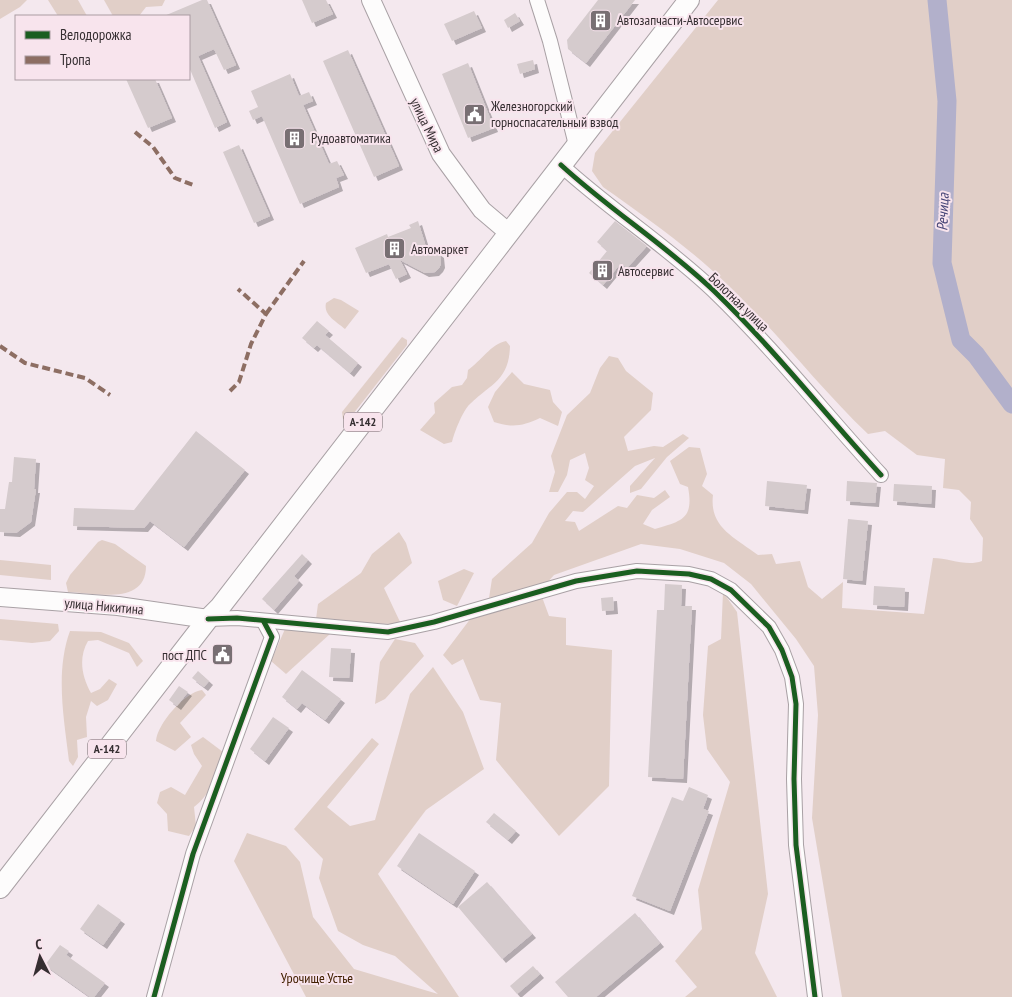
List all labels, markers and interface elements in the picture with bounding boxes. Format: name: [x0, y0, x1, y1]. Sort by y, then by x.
building icon: Автозапчасти-Автосервис: [589, 8, 613, 32]
place label: Автозапчасти-Автосервис: [617, 11, 742, 29]
legend: [15, 15, 190, 80]
text: Велодорожка: [60, 25, 131, 44]
text: Тропа: [60, 50, 91, 69]
street label: улица Мира: [406, 95, 448, 155]
place label: Железногорский горноспасательный взвод: [490, 97, 618, 131]
public building icon: Железногорский горноспасательный взвод: [463, 102, 487, 126]
building icon: Рудоавтоматика: [283, 126, 307, 150]
place label: Рудоавтоматика: [311, 129, 391, 147]
water label: Речица: [932, 192, 953, 231]
building icon: Автомаркет: [383, 237, 407, 261]
place label: Автомаркет: [411, 240, 469, 258]
building icon: Автосервис: [590, 259, 614, 283]
place label: Автосервис: [618, 262, 674, 280]
street label: Болотная улица: [705, 269, 773, 335]
road number: А-142: [344, 412, 382, 432]
street label: улица Никитина: [64, 594, 144, 618]
public building icon: пост ДПС: [211, 643, 235, 667]
place label: пост ДПС: [162, 646, 208, 664]
road number: А-142: [88, 740, 126, 759]
north arrow: [15, 932, 65, 982]
text: С: [35, 935, 43, 953]
park label: Урочище Устье: [281, 969, 353, 987]

